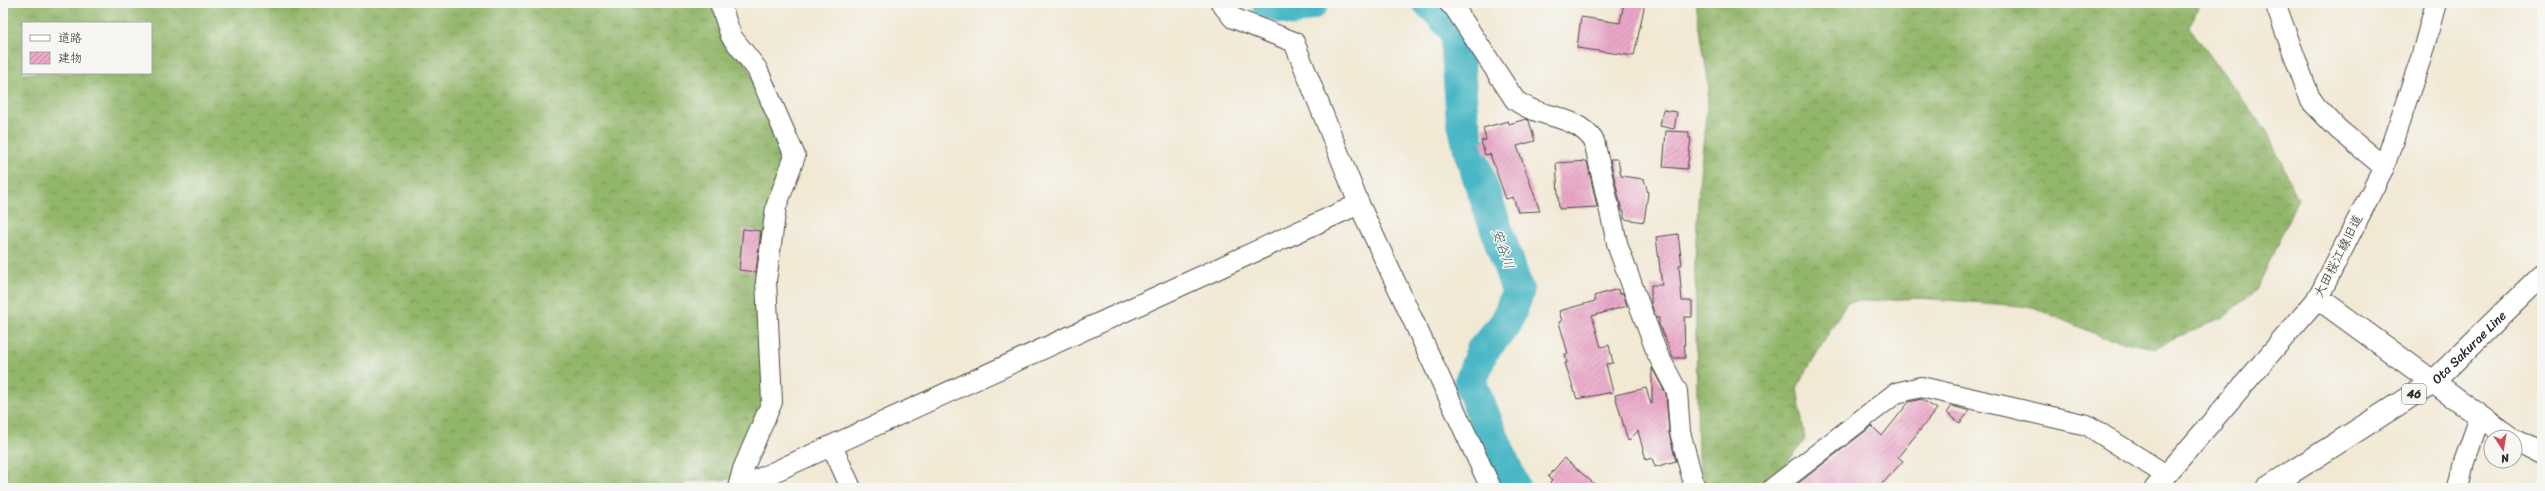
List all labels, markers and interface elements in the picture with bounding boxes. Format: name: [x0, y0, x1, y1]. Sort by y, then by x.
legend: [22, 22, 152, 74]
text: 道路: [58, 27, 82, 49]
text: 建物: [58, 47, 82, 69]
street label: 大田桜江線旧道: [2307, 210, 2369, 302]
water label: 安谷川: [1484, 225, 1522, 273]
street label: Ota Sakurae Line: [2426, 304, 2512, 389]
road number: 46: [2402, 384, 2426, 404]
north arrow: [2483, 429, 2523, 469]
text: N: [2499, 448, 2512, 468]

